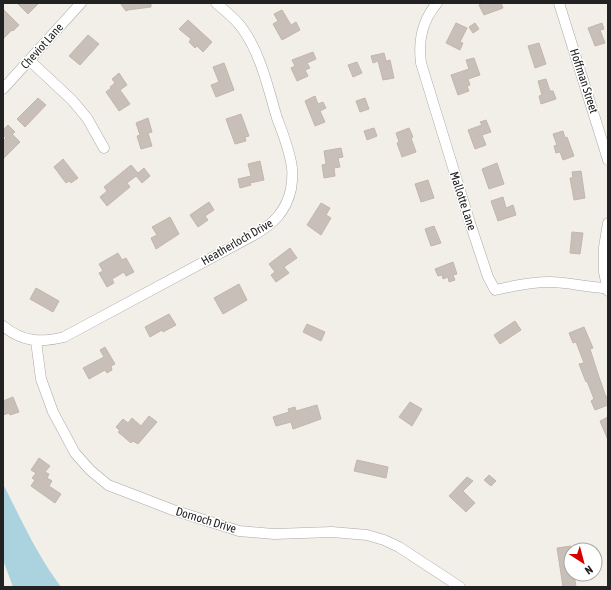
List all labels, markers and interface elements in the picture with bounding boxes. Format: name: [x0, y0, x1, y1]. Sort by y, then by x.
street label: Cheviot Lane: [18, 20, 66, 72]
street label: Hoffman Street: [567, 47, 601, 116]
street label: Mallotte Lane: [447, 170, 479, 232]
street label: Heatherloch Drive: [199, 216, 275, 268]
street label: Dornoch Drive: [174, 504, 238, 536]
north arrow: [563, 542, 603, 582]
text: N: [583, 563, 595, 577]

